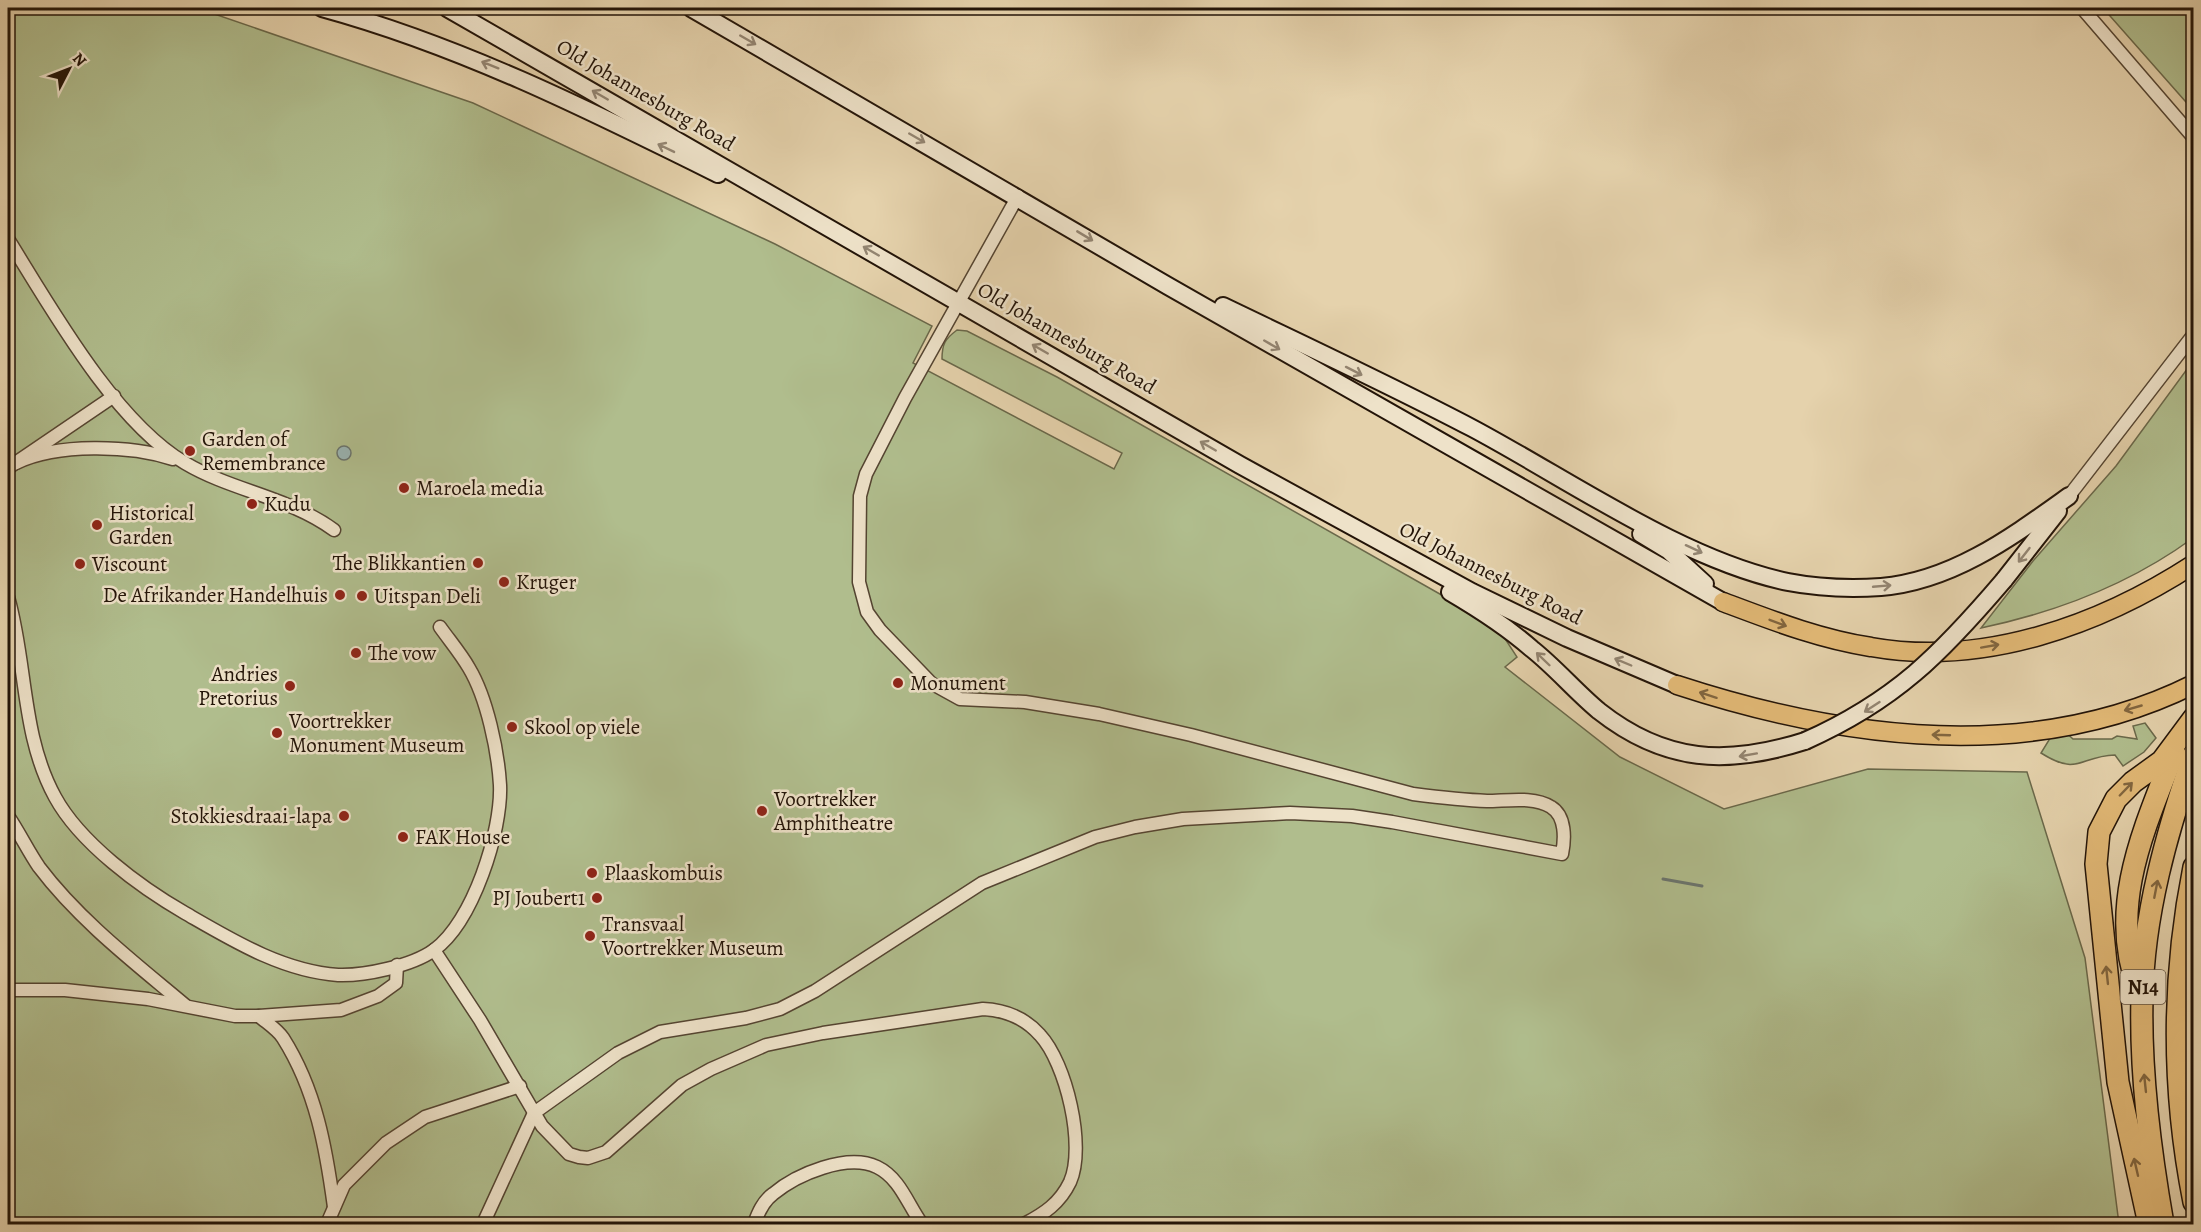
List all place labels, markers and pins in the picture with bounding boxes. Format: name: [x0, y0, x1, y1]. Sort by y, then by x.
place label: Garden of Remembrance: [202, 425, 326, 477]
marker: Garden of Remembrance: [183, 444, 197, 458]
place label: Maroela media: [416, 474, 544, 502]
marker: Maroela media: [397, 481, 411, 495]
place label: Kudu: [264, 490, 311, 518]
marker: Kudu: [245, 497, 259, 511]
place label: Historical Garden: [109, 499, 194, 551]
marker: Historical Garden: [90, 518, 104, 532]
place label: The Blikkantien: [333, 549, 466, 577]
place label: Viscount: [91, 550, 167, 578]
marker: The Blikkantien: [471, 556, 485, 570]
marker: Viscount: [73, 557, 87, 571]
place label: Kruger: [516, 568, 577, 596]
marker: Kruger: [497, 575, 511, 589]
place label: De Afrikander Handelhuis: [103, 581, 328, 609]
place label: Uitspan Deli: [374, 582, 481, 610]
marker: De Afrikander Handelhuis: [333, 588, 347, 602]
marker: Uitspan Deli: [355, 589, 369, 603]
place label: The vow: [368, 639, 436, 667]
marker: The vow: [349, 646, 363, 660]
place label: Andries Pretorius: [198, 660, 278, 712]
place label: Monument: [910, 669, 1006, 697]
marker: Monument: [891, 676, 905, 690]
marker: Andries Pretorius: [283, 679, 297, 693]
place label: Voortrekker Monument Museum: [288, 707, 465, 759]
place label: Skool op viele: [524, 713, 640, 741]
marker: Skool op viele: [505, 720, 519, 734]
marker: Voortrekker Monument Museum: [270, 726, 284, 740]
place label: Voortrekker Amphitheatre: [773, 785, 893, 837]
place label: Stokkiesdraai-lapa: [170, 802, 332, 830]
marker: Voortrekker Amphitheatre: [755, 804, 769, 818]
marker: Stokkiesdraai-lapa: [337, 809, 351, 823]
place label: FAK House: [415, 823, 510, 851]
marker: FAK House: [396, 830, 410, 844]
place label: Plaaskombuis: [604, 859, 723, 887]
marker: Plaaskombuis: [585, 866, 599, 880]
place label: PJ Joubert1: [492, 884, 585, 912]
marker: PJ Joubert1: [590, 891, 604, 905]
place label: Transvaal Voortrekker Museum: [601, 910, 784, 962]
marker: Transvaal Voortrekker Museum: [583, 929, 597, 943]

